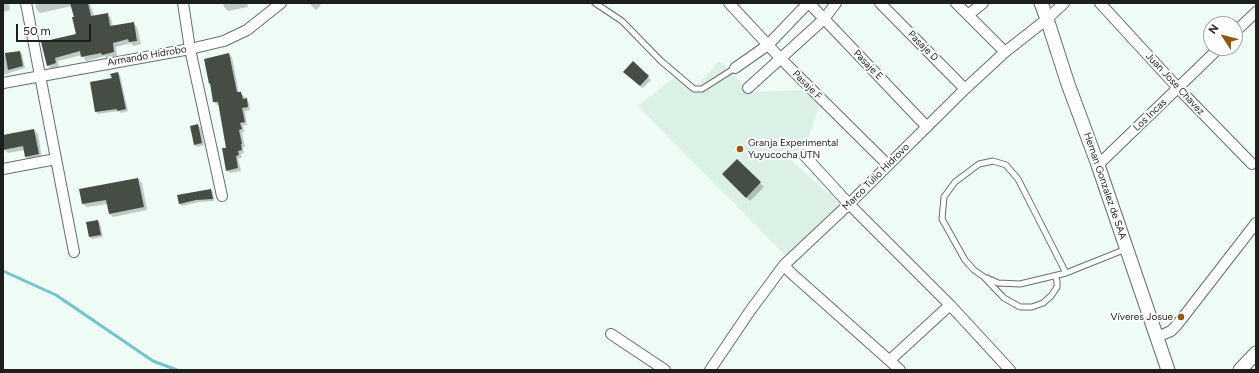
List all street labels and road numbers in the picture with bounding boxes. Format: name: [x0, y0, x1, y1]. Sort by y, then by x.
street label: Pasaje D: [905, 28, 941, 64]
street label: Armando Hidrobo: [107, 43, 187, 69]
street label: Pasaje E: [851, 47, 885, 83]
street label: Juan Jose Chavez: [1143, 50, 1207, 118]
street label: Pasaje F: [790, 68, 824, 102]
street label: Los Incas: [1131, 96, 1169, 134]
street label: Hernan Gonzalez de SAA: [1081, 131, 1129, 241]
street label: Marco Tulio Hidrovo: [840, 141, 912, 213]

